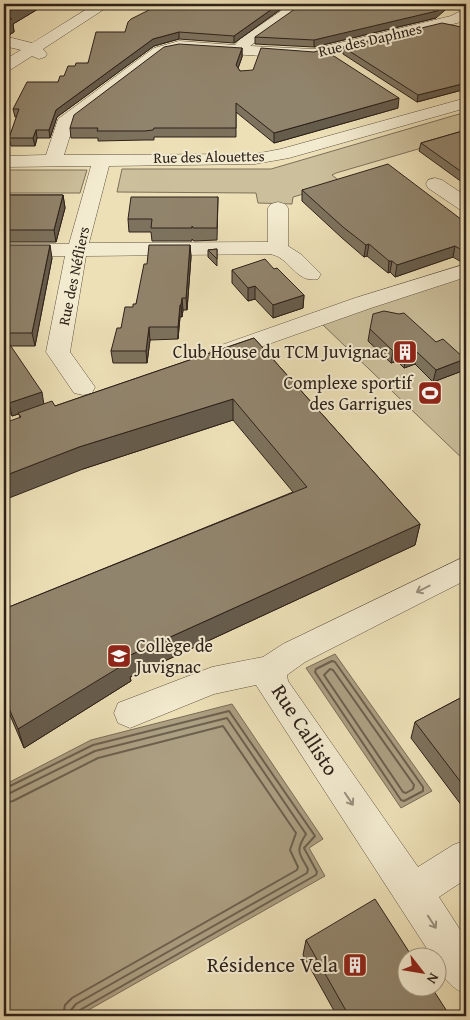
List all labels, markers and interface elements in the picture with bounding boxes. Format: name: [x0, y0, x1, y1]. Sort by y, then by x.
street label: Rue des Daphnes: [316, 17, 424, 62]
street label: Rue des Alouettes: [153, 145, 265, 168]
street label: Rue des Néfliers: [53, 224, 94, 327]
place label: Club House du TCM Juvignac: [173, 338, 388, 365]
building icon: Club House du TCM Juvignac: [392, 339, 418, 365]
place label: Complexe sportif des Garrigues: [283, 369, 414, 417]
sports icon: Complexe sportif des Garrigues: [417, 380, 443, 406]
one-way arrow: [415, 584, 430, 594]
place label: Collège de Juvignac: [134, 632, 213, 680]
school or university icon: Collège de Juvignac: [106, 643, 132, 669]
street label: Rue Callisto: [264, 678, 347, 782]
one-way arrow: [344, 792, 355, 806]
one-way arrow: [427, 915, 438, 929]
north arrow: [398, 948, 448, 998]
place label: Résidence Vela: [207, 949, 338, 980]
building icon: Résidence Vela: [342, 952, 368, 978]
text: N: [422, 970, 444, 988]

